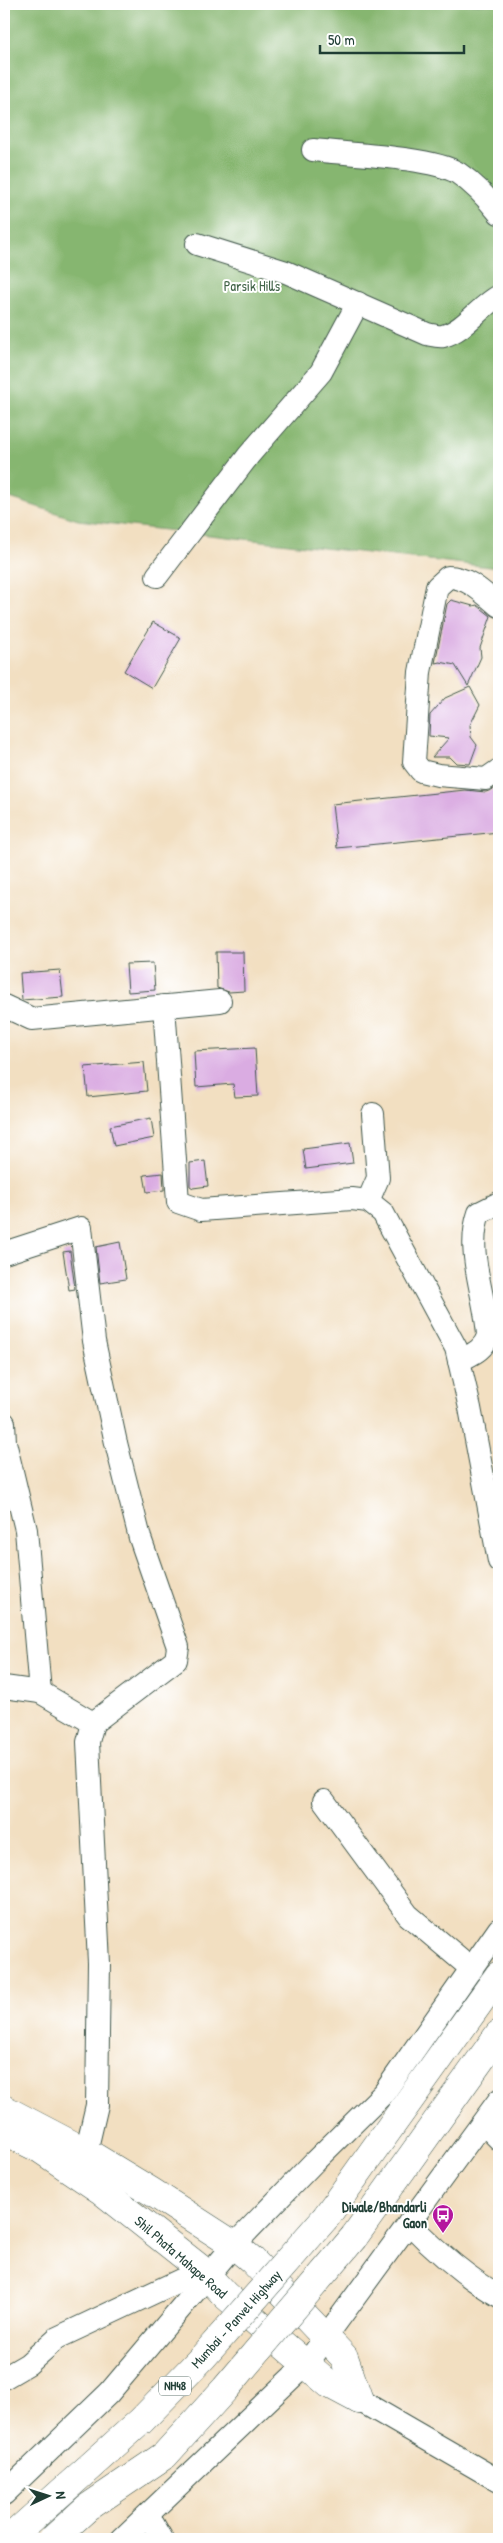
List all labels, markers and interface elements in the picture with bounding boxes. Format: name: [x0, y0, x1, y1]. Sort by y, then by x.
scale bar: [320, 22, 464, 54]
text: 50 m: [328, 29, 355, 50]
park label: Parsik Hills: [224, 276, 280, 295]
place label: Diwale/Bhandarli Gaon: [342, 2197, 427, 2232]
bus stop icon: Diwale/Bhandarli Gaon: [431, 2203, 455, 2234]
street label: Shil Phata Mahape Road: [130, 2211, 232, 2303]
street label: Mumbai - Panvel Highway: [186, 2265, 286, 2373]
road number: NH48: [159, 2376, 191, 2396]
north arrow: [22, 2470, 72, 2520]
text: N: [52, 2491, 71, 2500]

